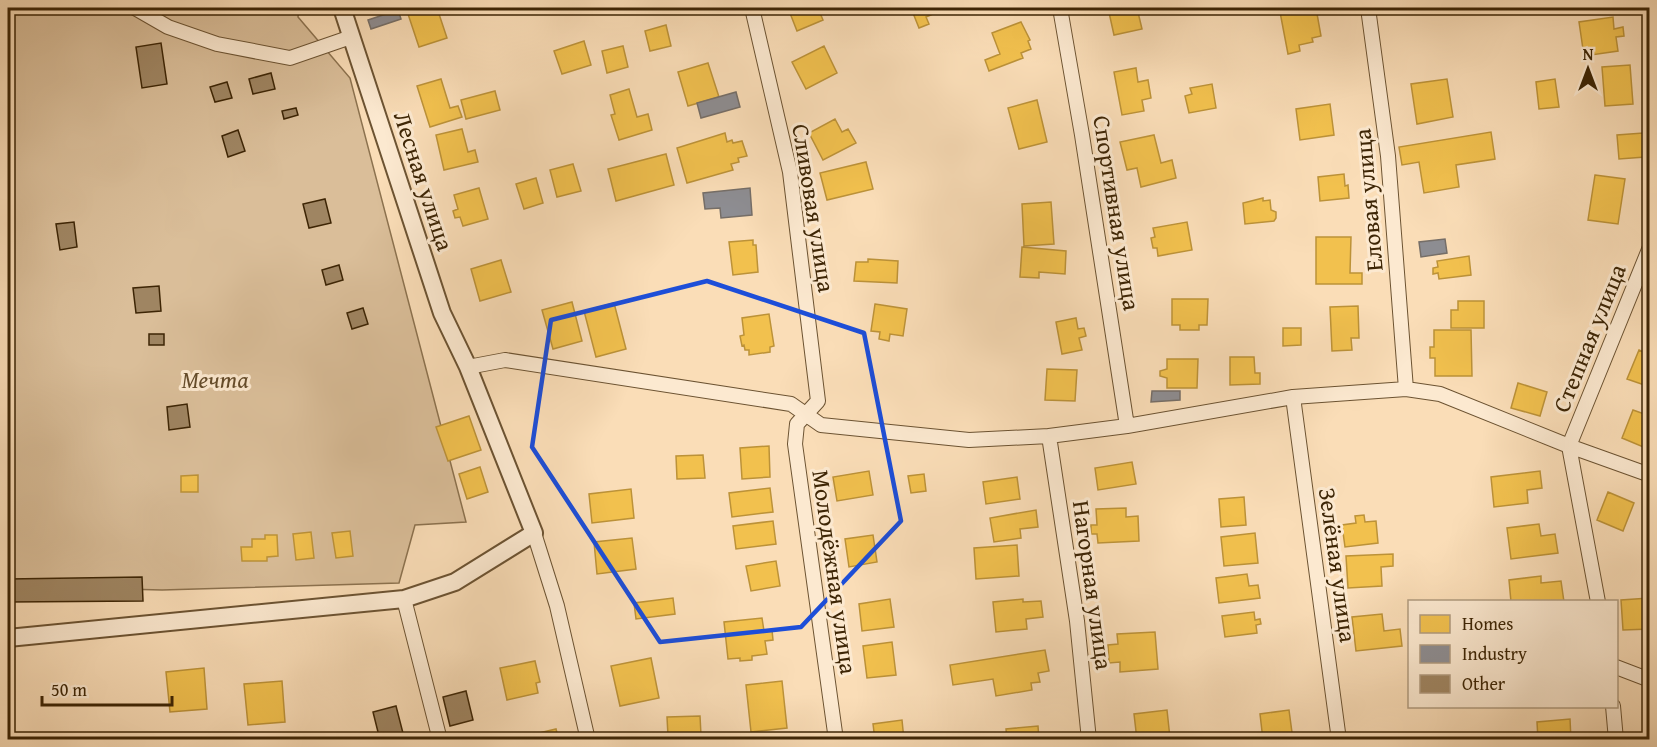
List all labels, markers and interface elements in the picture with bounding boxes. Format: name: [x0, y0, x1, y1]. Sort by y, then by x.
north arrow: [1558, 39, 1618, 99]
text: N: [1583, 42, 1594, 66]
street label: Лесная улица: [385, 107, 463, 256]
street label: Спортивная улица: [1084, 113, 1150, 314]
street label: Сливовая улица: [783, 121, 845, 295]
street label: Еловая улица: [1344, 127, 1392, 273]
street label: Степная улица: [1543, 258, 1635, 417]
park label: Мечта: [181, 362, 249, 397]
street label: Молодёжная улица: [803, 468, 867, 677]
street label: Зелёная улица: [1310, 485, 1366, 645]
street label: Нагорная улица: [1064, 498, 1122, 672]
legend: [1408, 600, 1618, 708]
text: Homes: [1462, 610, 1513, 637]
text: Industry: [1462, 640, 1527, 667]
scale bar: [42, 669, 172, 707]
text: Other: [1462, 670, 1506, 697]
text: 50 m: [51, 676, 87, 703]

